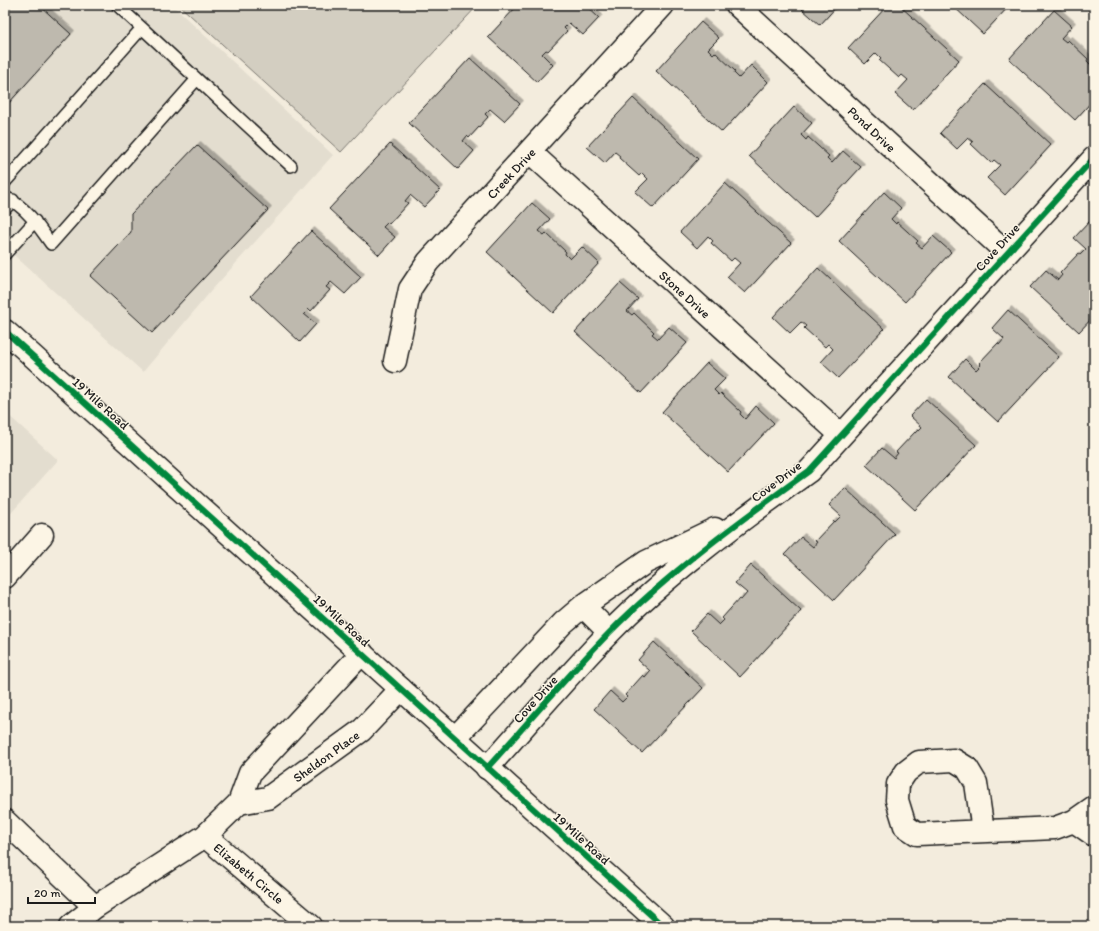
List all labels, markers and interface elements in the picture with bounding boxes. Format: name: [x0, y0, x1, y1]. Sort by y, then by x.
street label: Pond Drive: [845, 103, 899, 155]
street label: Creek Drive: [484, 145, 539, 202]
street label: Cove Drive: [972, 220, 1023, 274]
street label: Stone Drive: [656, 267, 713, 321]
street label: 19 Mile Road: [69, 374, 132, 433]
street label: Cove Drive: [748, 458, 804, 505]
street label: 19 Mile Road: [310, 591, 373, 650]
street label: Cove Drive: [510, 672, 561, 726]
street label: Sheldon Place: [290, 727, 362, 785]
street label: 19 Mile Road: [550, 809, 613, 868]
street label: Elizabeth Circle: [211, 840, 287, 907]
scale bar: [28, 879, 95, 905]
text: 20 m: [34, 886, 61, 900]

